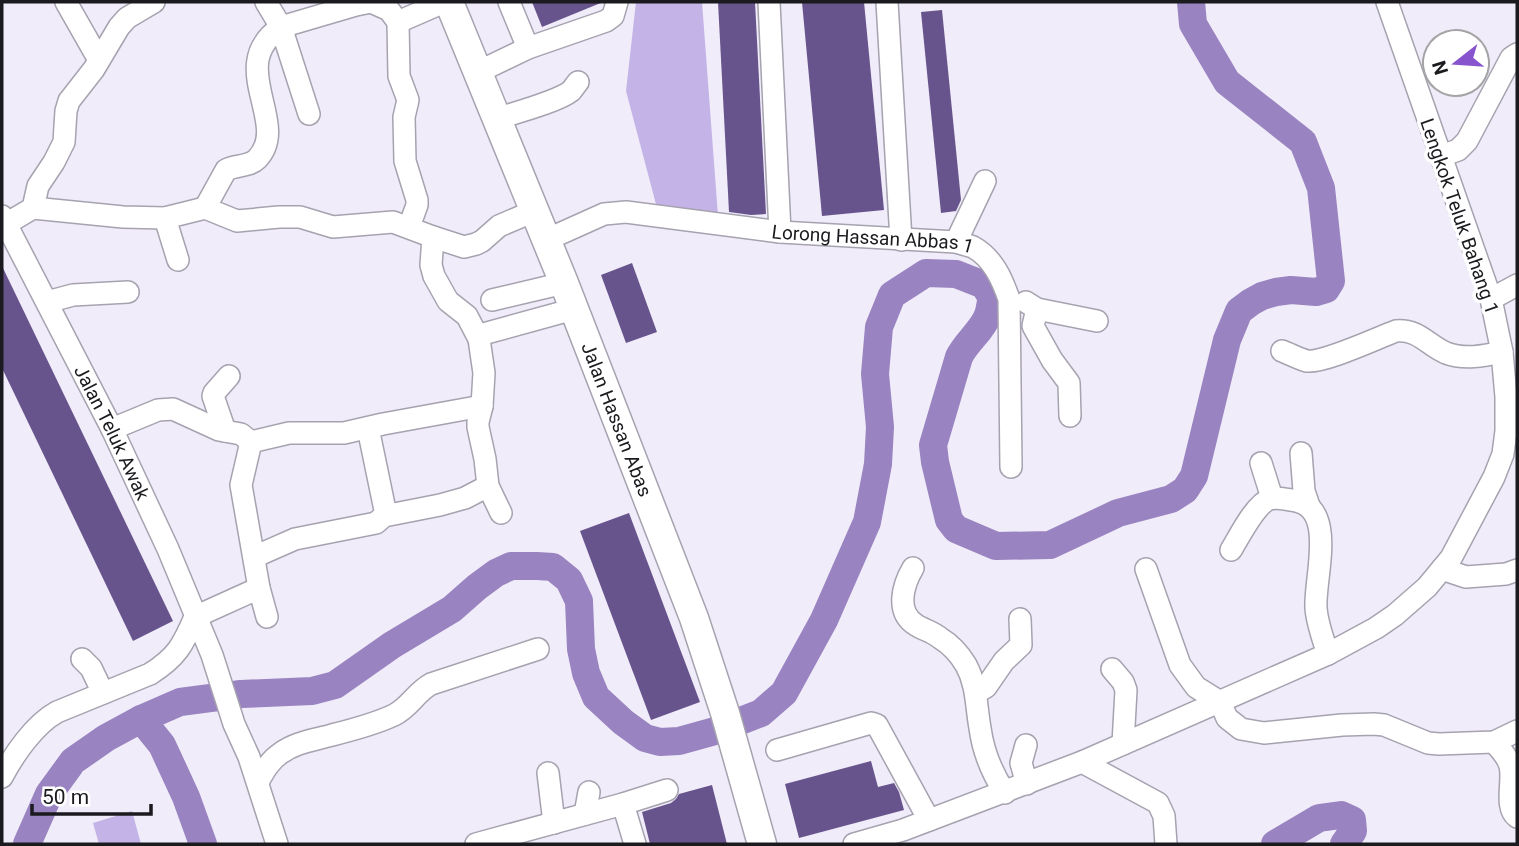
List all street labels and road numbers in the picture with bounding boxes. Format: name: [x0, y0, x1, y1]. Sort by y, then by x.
street label: Lengkok Teluk Bahang 1: [1415, 115, 1504, 317]
street label: Lorong Hassan Abbas 1: [770, 220, 976, 258]
street label: Jalan Hassan Abas: [576, 339, 657, 500]
street label: Jalan Teluk Awak: [69, 362, 155, 504]

